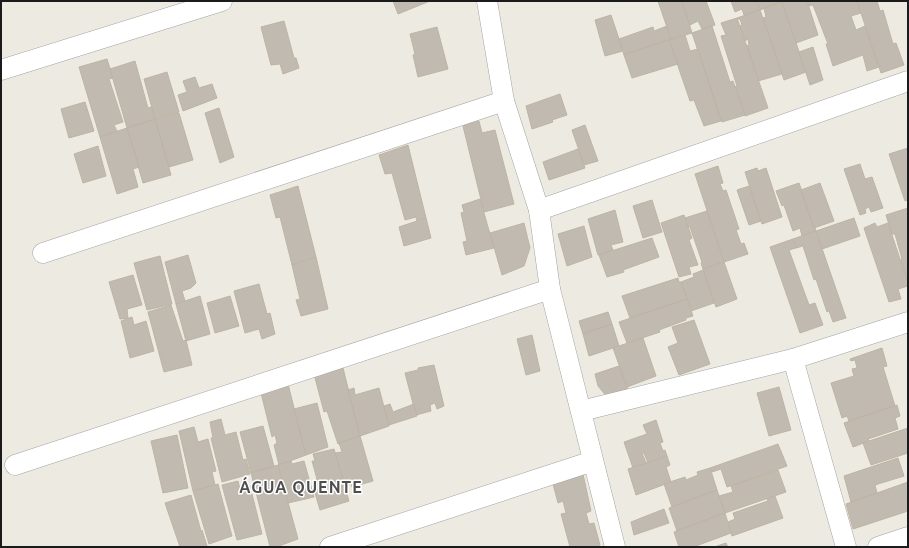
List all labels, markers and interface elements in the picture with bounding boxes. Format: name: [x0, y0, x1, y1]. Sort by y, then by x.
district label: ÁGUA QUENTE: [239, 476, 363, 496]

